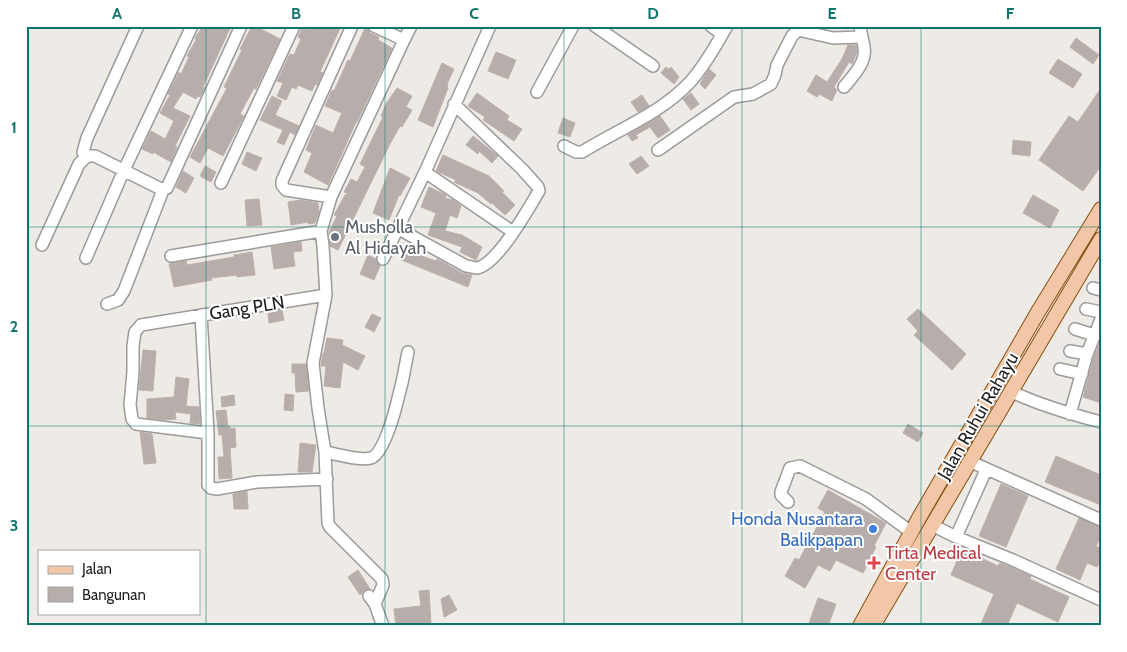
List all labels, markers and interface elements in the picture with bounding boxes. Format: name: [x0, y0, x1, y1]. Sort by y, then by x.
text: A: [112, 4, 122, 23]
text: B: [291, 4, 301, 23]
text: C: [469, 4, 479, 23]
text: D: [647, 4, 659, 23]
text: E: [827, 4, 837, 23]
text: F: [1006, 4, 1015, 23]
text: 1: [11, 118, 17, 137]
place label: Musholla Al Hidayah: [345, 216, 426, 259]
marker: Musholla Al Hidayah: [329, 231, 341, 243]
street label: Gang PLN: [208, 291, 286, 325]
text: 2: [10, 317, 18, 336]
street label: Jalan Ruhui Rahayu: [932, 349, 1023, 484]
place label: Honda Nusantara Balikpapan: [731, 508, 863, 551]
text: 3: [10, 516, 18, 535]
marker: Honda Nusantara Balikpapan: [867, 523, 879, 535]
place label: Tirta Medical Center: [885, 542, 982, 585]
legend: [38, 550, 200, 614]
marker: Tirta Medical Center: [867, 556, 881, 570]
text: Jalan: [81, 560, 112, 578]
text: Bangunan: [82, 586, 146, 604]

